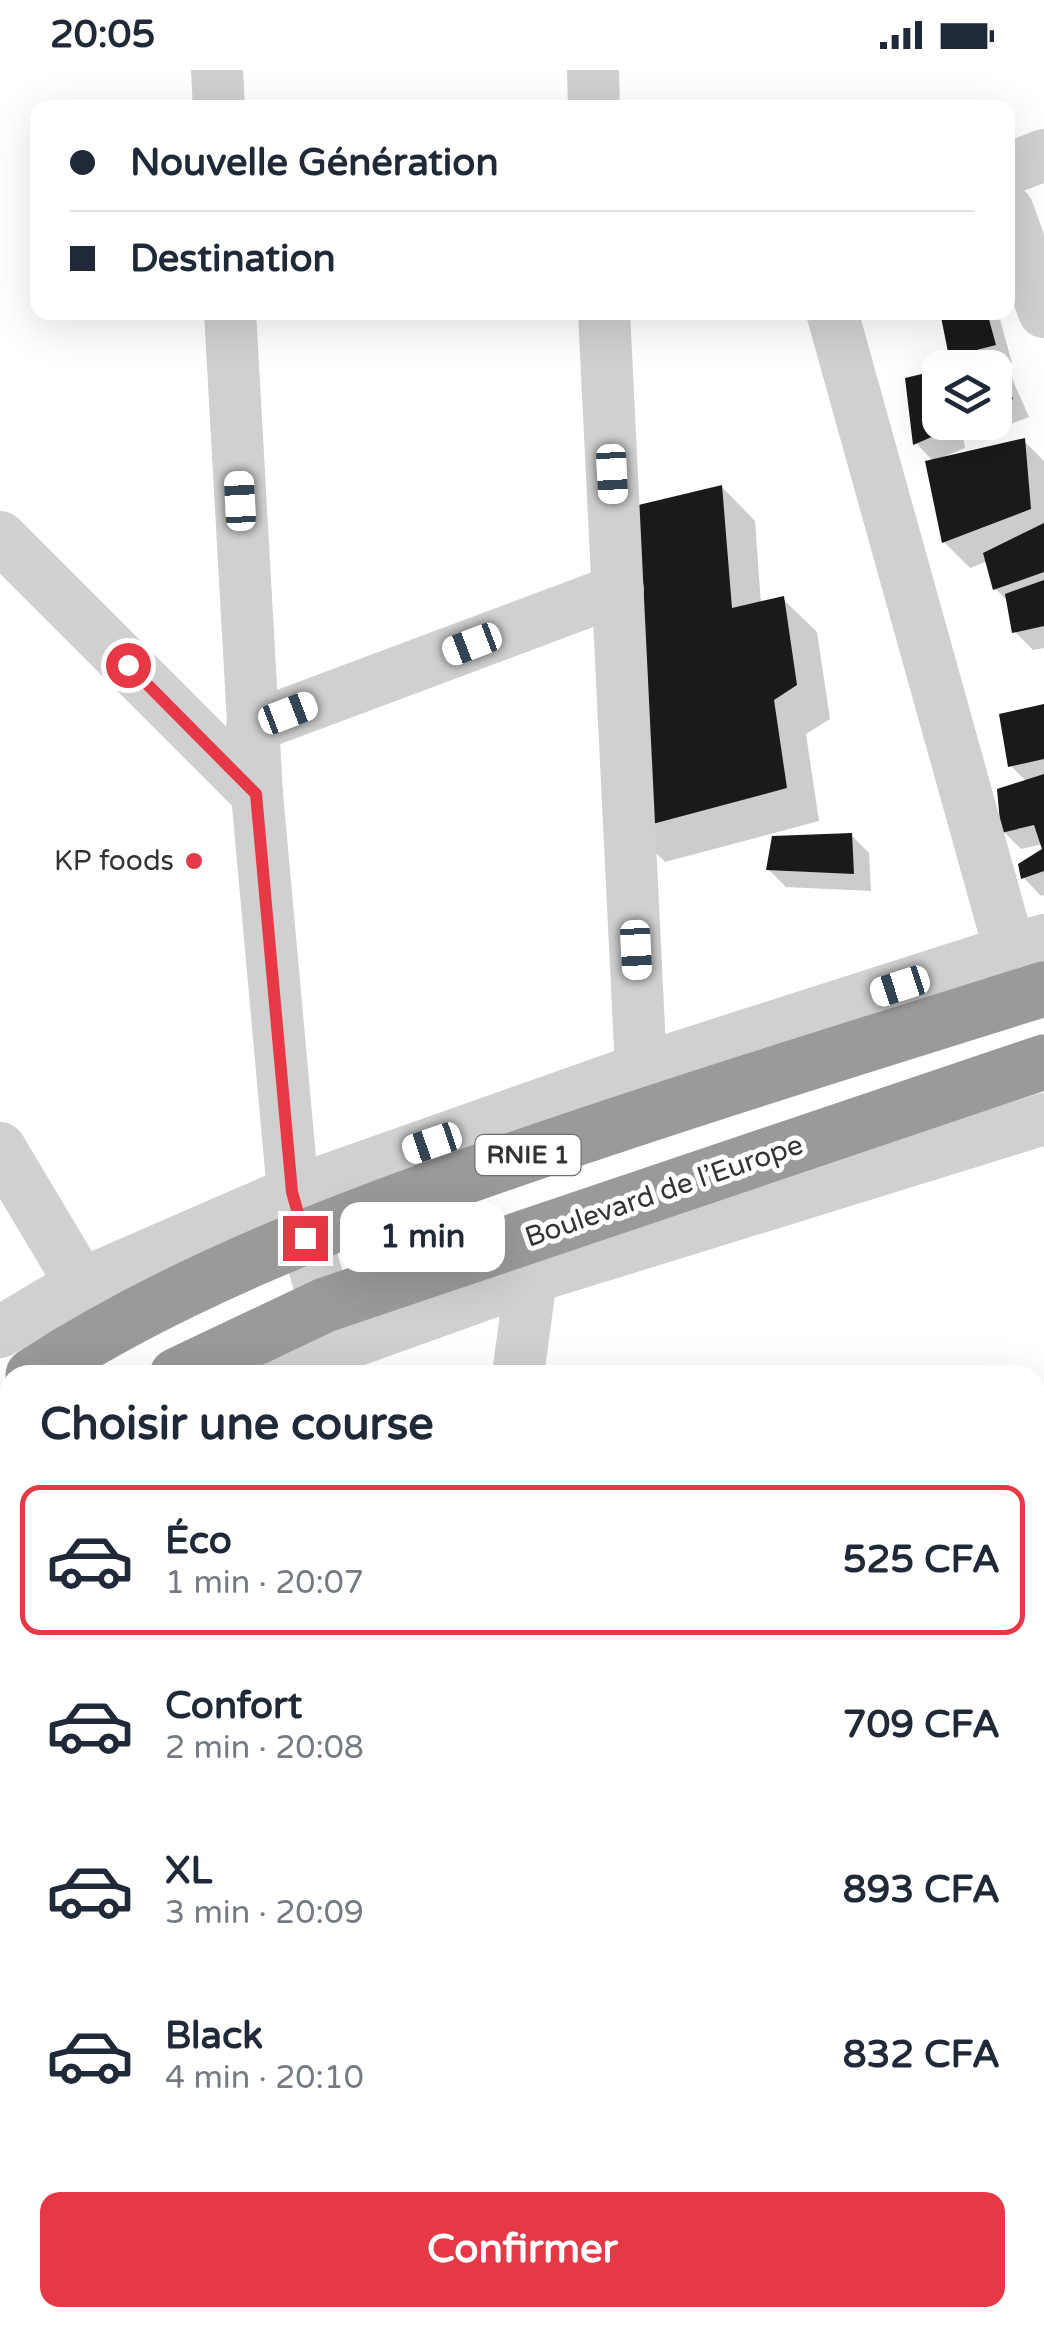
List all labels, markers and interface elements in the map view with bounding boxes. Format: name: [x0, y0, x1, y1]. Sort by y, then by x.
text: 20:05: [50, 12, 155, 58]
text: Nouvelle Génération: [130, 140, 499, 186]
text: Destination: [130, 236, 336, 282]
map controls: [922, 350, 1012, 440]
button: layers: [922, 350, 1012, 440]
car: [595, 443, 629, 505]
car: [223, 470, 257, 532]
car: [439, 619, 505, 669]
route start: [106, 643, 151, 688]
car: [255, 688, 321, 738]
place label: KP foods: [54, 844, 174, 878]
marker: KP foods: [183, 850, 205, 872]
car: [619, 919, 653, 981]
car: [867, 962, 933, 1010]
car: [399, 1119, 465, 1167]
street label: Boulevard de l’Europe: [521, 1127, 807, 1255]
road number: RNIE 1: [476, 1135, 580, 1175]
callout: 1 min: [340, 1203, 505, 1273]
route end: [283, 1216, 328, 1261]
text: 1 min: [380, 1218, 465, 1256]
text: Choisir une course: [40, 1398, 434, 1452]
icon: car: [45, 1515, 135, 1605]
text: Éco: [165, 1518, 232, 1564]
text: 525 CFA: [843, 1537, 1000, 1583]
text: 1 min · 20:07: [165, 1564, 364, 1602]
icon: car: [45, 1680, 135, 1770]
text: Confort: [165, 1683, 302, 1729]
text: 709 CFA: [843, 1702, 1000, 1748]
text: 2 min · 20:08: [165, 1729, 364, 1767]
icon: car: [45, 1845, 135, 1935]
text: XL: [165, 1848, 212, 1894]
text: 893 CFA: [843, 1867, 1000, 1913]
text: 3 min · 20:09: [165, 1894, 364, 1932]
icon: car: [45, 2010, 135, 2100]
text: Black: [165, 2013, 263, 2059]
text: 832 CFA: [843, 2032, 1000, 2078]
text: 4 min · 20:10: [165, 2059, 364, 2097]
button: Confirmer: [40, 2192, 1005, 2307]

